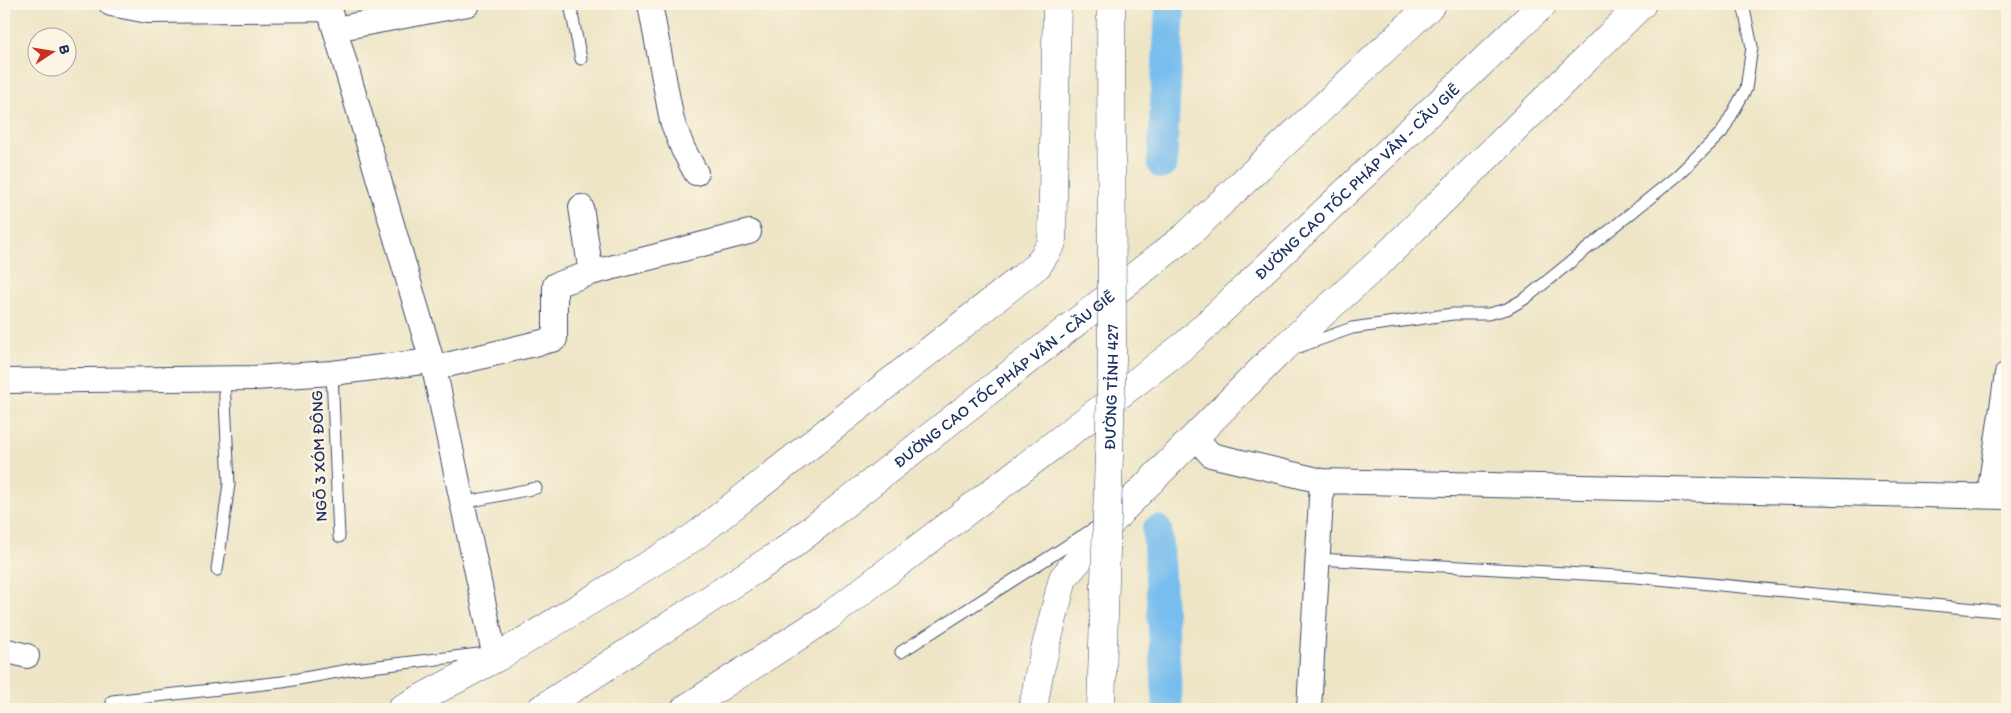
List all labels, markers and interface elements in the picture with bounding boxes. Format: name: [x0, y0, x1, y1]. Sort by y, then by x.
north arrow: [28, 28, 78, 78]
text: B: [55, 43, 73, 56]
street label: ĐƯỜNG CAO TỐC PHÁP VÂN - CẦU GIẼ: [1250, 79, 1463, 283]
street label: ĐƯỜNG CAO TỐC PHÁP VÂN - CẦU GIẼ: [889, 286, 1118, 472]
street label: ĐƯỜNG TỈNH 427: [1100, 324, 1122, 450]
street label: NGÕ 3 XÓM ĐÔNG: [307, 390, 331, 522]

